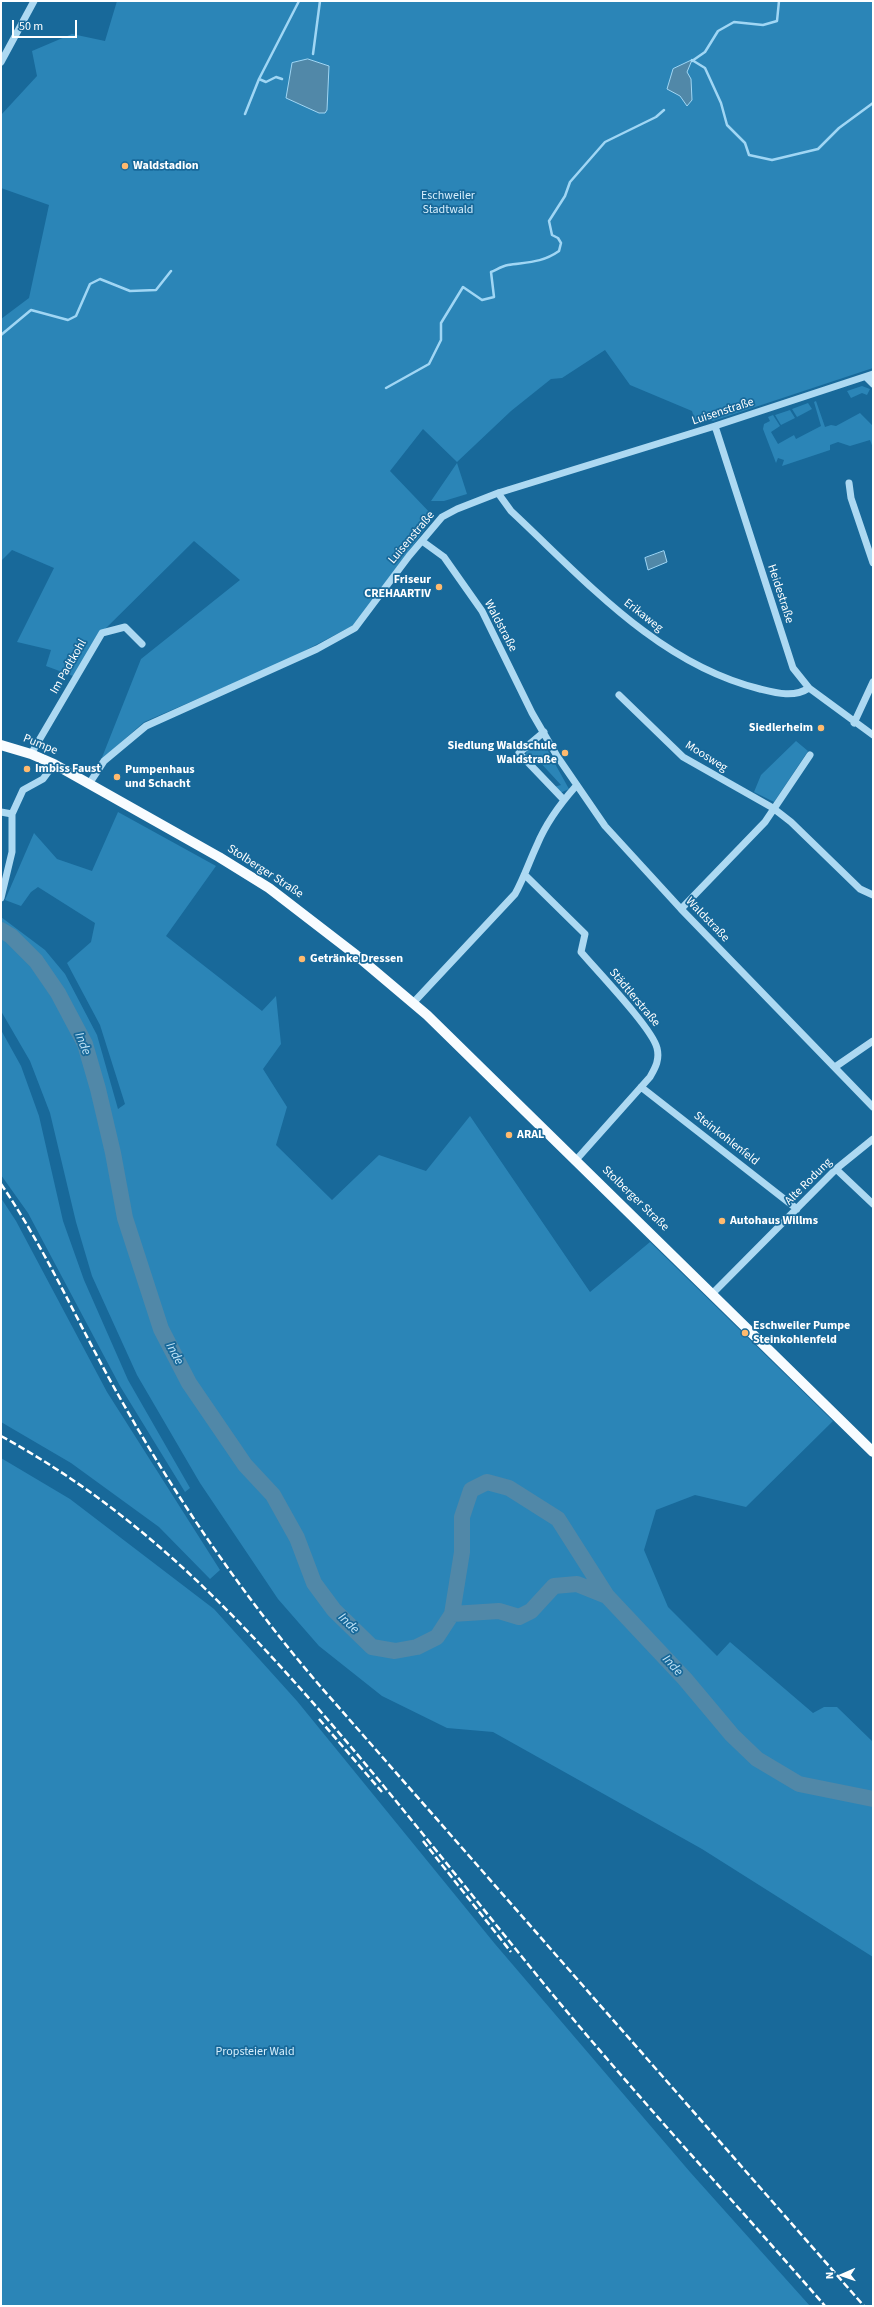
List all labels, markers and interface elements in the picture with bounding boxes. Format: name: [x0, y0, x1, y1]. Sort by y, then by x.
scale bar: [14, 12, 79, 38]
text: 50 m: [19, 18, 43, 35]
place label: Waldstadion: [133, 159, 199, 173]
marker: Waldstadion: [120, 161, 130, 171]
park label: Eschweiler Stadtwald: [421, 189, 475, 217]
street label: Luisenstraße: [690, 395, 756, 429]
street label: Luisenstraße: [386, 509, 438, 567]
street label: Heidestraße: [764, 563, 796, 625]
place label: Friseur CREHAARTIV: [364, 573, 431, 601]
marker: Friseur CREHAARTIV: [434, 582, 444, 592]
street label: Erikaweg: [621, 596, 665, 636]
street label: Waldstraße: [480, 598, 520, 654]
street label: Im Padtkohl: [48, 637, 90, 697]
place label: Siedlerheim: [749, 721, 813, 735]
marker: Siedlerheim: [816, 723, 826, 733]
street label: Pumpe: [21, 732, 59, 758]
street label: Moosweg: [682, 738, 730, 776]
place label: Siedlung Waldschule Waldstraße: [448, 739, 557, 767]
marker: Siedlung Waldschule Waldstraße: [560, 748, 570, 758]
place label: Imbiss Faust: [35, 762, 101, 776]
place label: Pumpenhaus und Schacht: [125, 763, 195, 791]
marker: Imbiss Faust: [22, 764, 32, 774]
marker: Pumpenhaus und Schacht: [112, 772, 122, 782]
street label: Stolberger Straße: [224, 842, 306, 902]
street label: Waldstraße: [682, 895, 732, 945]
place label: Getränke Dressen: [310, 952, 403, 966]
marker: Getränke Dressen: [297, 954, 307, 964]
street label: Städtlerstraße: [606, 966, 662, 1030]
water label: Inde: [70, 1030, 94, 1058]
street label: Steinkohlenfeld: [690, 1109, 762, 1169]
place label: ARAL: [517, 1128, 544, 1142]
marker: ARAL: [504, 1130, 514, 1140]
street label: Alte Rodung: [782, 1155, 836, 1209]
street label: Stolberger Straße: [598, 1163, 672, 1235]
place label: Autohaus Willms: [730, 1214, 818, 1228]
marker: Autohaus Willms: [717, 1216, 727, 1226]
place label: Eschweiler Pumpe Steinkohlenfeld: [753, 1319, 850, 1347]
marker: Eschweiler Pumpe Steinkohlenfeld: [740, 1328, 750, 1338]
water label: Inde: [162, 1340, 186, 1368]
water label: Inde: [334, 1610, 362, 1638]
water label: Inde: [658, 1652, 686, 1680]
park label: Propsteier Wald: [215, 2045, 295, 2059]
north arrow: [822, 2255, 862, 2295]
text: N: [822, 2272, 837, 2279]

